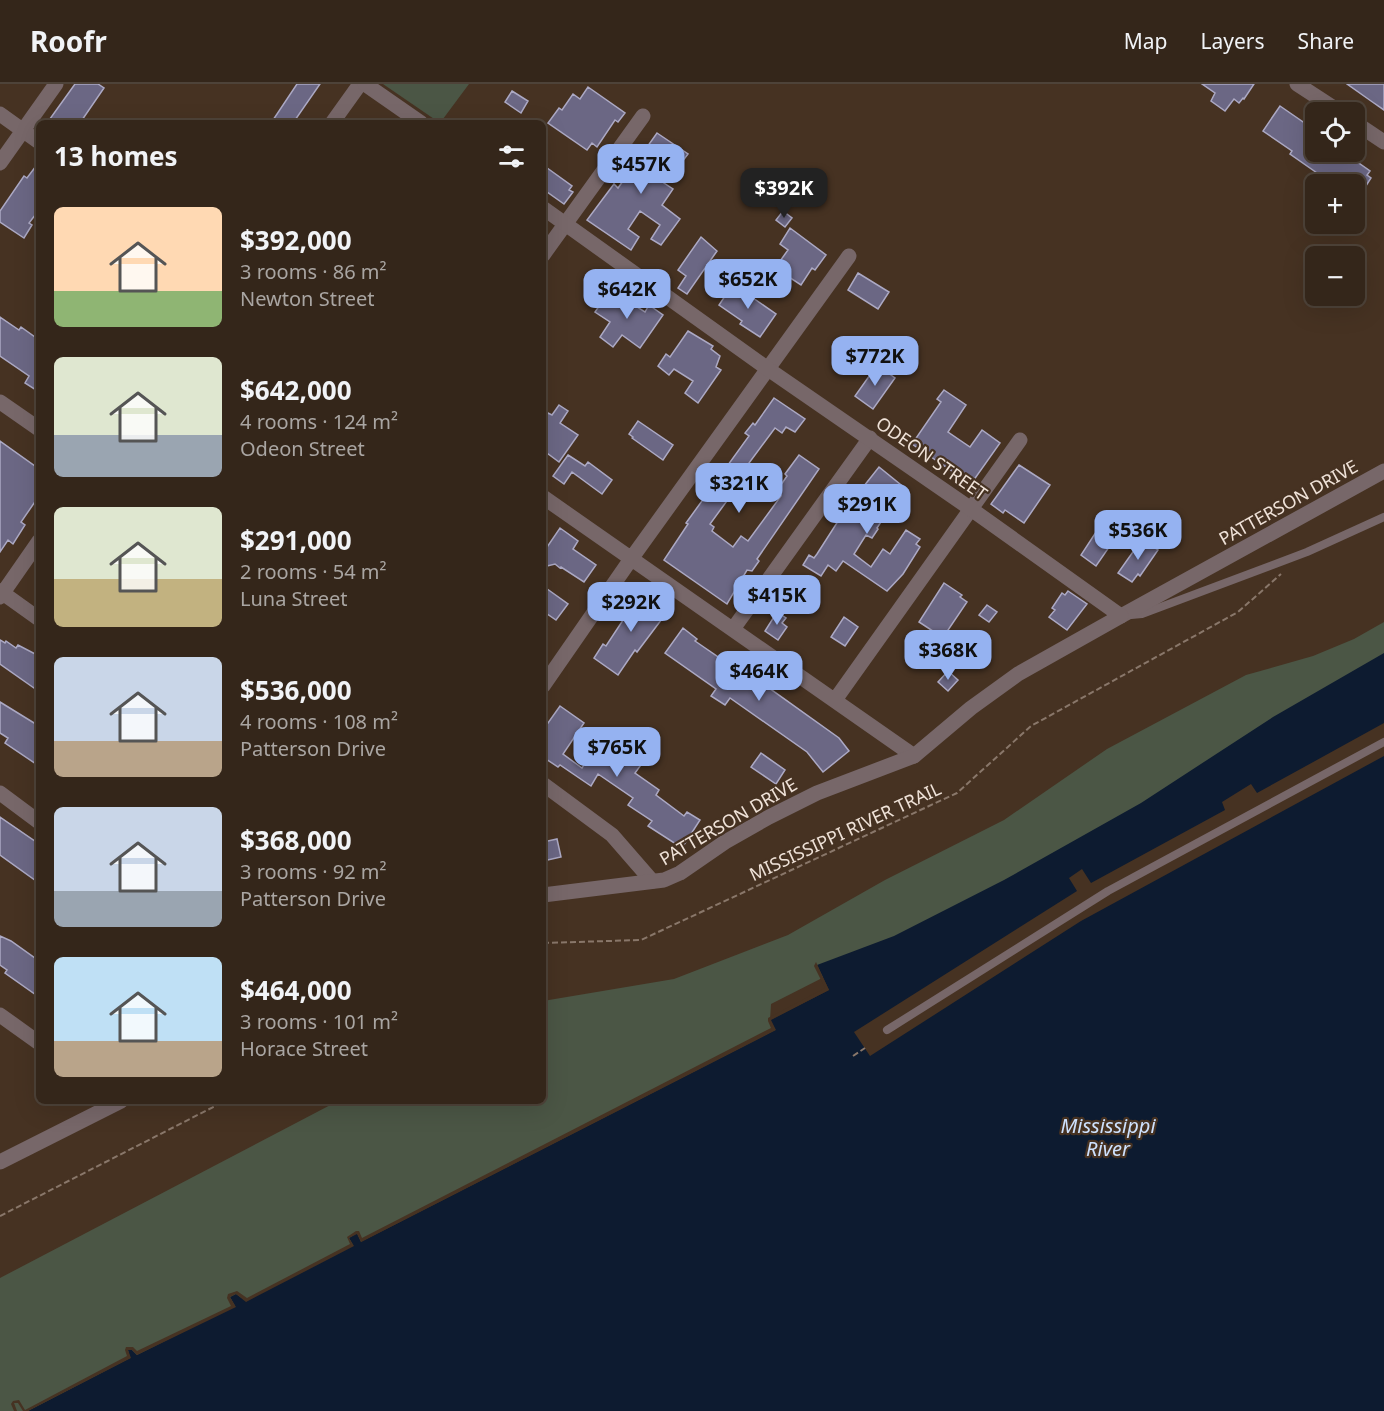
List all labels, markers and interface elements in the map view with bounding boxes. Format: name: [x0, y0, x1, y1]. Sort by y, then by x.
text: Roofr: [30, 22, 107, 60]
text: Map: [1124, 27, 1168, 55]
text: Layers: [1201, 27, 1265, 55]
text: Share: [1298, 27, 1354, 55]
map controls: [1305, 102, 1365, 306]
button: locate: [1305, 102, 1365, 162]
text: 13 homes: [54, 138, 178, 174]
icon: filters: [495, 140, 528, 173]
pin: $457K: [599, 144, 683, 195]
text: $457K: [611, 150, 671, 177]
pin: $392K: [742, 168, 826, 219]
text: $392K: [754, 174, 814, 201]
button: +: [1305, 174, 1365, 234]
text: $392,000: [240, 222, 352, 258]
icon: home: [102, 231, 174, 303]
button: −: [1305, 246, 1365, 306]
text: 3 rooms · 86 m²: [240, 258, 387, 285]
pin: $652K: [706, 259, 790, 310]
text: $652K: [718, 265, 778, 292]
pin: $642K: [585, 269, 669, 320]
text: $642K: [597, 275, 657, 302]
text: Newton Street: [240, 285, 375, 312]
pin: $772K: [833, 336, 917, 387]
text: $772K: [845, 342, 905, 369]
text: $642,000: [240, 372, 352, 408]
icon: home: [102, 381, 174, 453]
text: 4 rooms · 124 m²: [240, 408, 398, 435]
street label: ODEON STREET: [872, 411, 992, 505]
text: Odeon Street: [240, 435, 365, 462]
street label: PATTERSON DRIVE: [1214, 454, 1362, 550]
pin: $321K: [697, 463, 781, 514]
text: $321K: [709, 469, 769, 496]
pin: $291K: [825, 484, 909, 535]
text: $291K: [837, 490, 897, 517]
pin: $536K: [1096, 510, 1180, 561]
text: $536K: [1108, 516, 1168, 543]
text: $291,000: [240, 522, 352, 558]
icon: home: [102, 531, 174, 603]
text: 2 rooms · 54 m²: [240, 558, 387, 585]
pin: $415K: [735, 575, 819, 626]
text: $415K: [747, 581, 807, 608]
pin: $292K: [589, 582, 673, 633]
text: Luna Street: [240, 585, 347, 612]
text: $292K: [601, 588, 661, 615]
pin: $368K: [906, 630, 990, 681]
text: $368K: [918, 636, 978, 663]
pin: $464K: [717, 651, 801, 702]
text: $464K: [729, 657, 789, 684]
text: $536,000: [240, 672, 352, 708]
icon: home: [102, 681, 174, 753]
text: 4 rooms · 108 m²: [240, 708, 398, 735]
pin: $765K: [575, 727, 659, 778]
text: $765K: [587, 733, 647, 760]
text: Patterson Drive: [240, 735, 386, 762]
street label: PATTERSON DRIVE: [655, 772, 801, 870]
street label: MISSISSIPPI RIVER TRAIL: [745, 776, 945, 886]
text: $368,000: [240, 822, 352, 858]
icon: home: [102, 831, 174, 903]
text: 3 rooms · 92 m²: [240, 858, 387, 885]
text: Patterson Drive: [240, 885, 386, 912]
text: $464,000: [240, 972, 352, 1008]
icon: home: [102, 981, 174, 1053]
text: 3 rooms · 101 m²: [240, 1008, 398, 1035]
text: Horace Street: [240, 1035, 368, 1062]
water label: Mississippi River: [1060, 1112, 1156, 1162]

